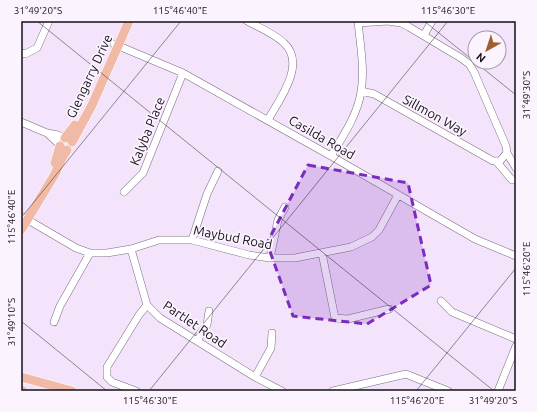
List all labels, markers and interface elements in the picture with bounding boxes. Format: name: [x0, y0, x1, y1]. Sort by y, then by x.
text: 31°49'20"S: [14, 5, 62, 16]
text: 115°46'40"E: [153, 5, 208, 16]
text: 115°46'30"E: [421, 5, 476, 16]
north arrow: [467, 30, 507, 70]
street label: Glengarry Drive: [63, 32, 115, 120]
text: N: [474, 51, 488, 65]
text: 31°49'30"S: [521, 71, 532, 119]
street label: Sillmon Way: [401, 92, 469, 138]
street label: Kalyba Place: [127, 95, 167, 167]
street label: Casilda Road: [286, 112, 358, 162]
text: 115°46'40"E: [6, 189, 17, 244]
street label: Maybud Road: [192, 223, 274, 251]
text: 115°46'20"E: [521, 241, 532, 296]
text: 31°49'10"S: [6, 298, 17, 346]
street label: Partlet Road: [161, 298, 229, 350]
text: 115°46'30"E: [123, 395, 178, 406]
text: 115°46'20"E: [390, 395, 445, 406]
text: 31°49'20"S: [469, 395, 517, 406]

